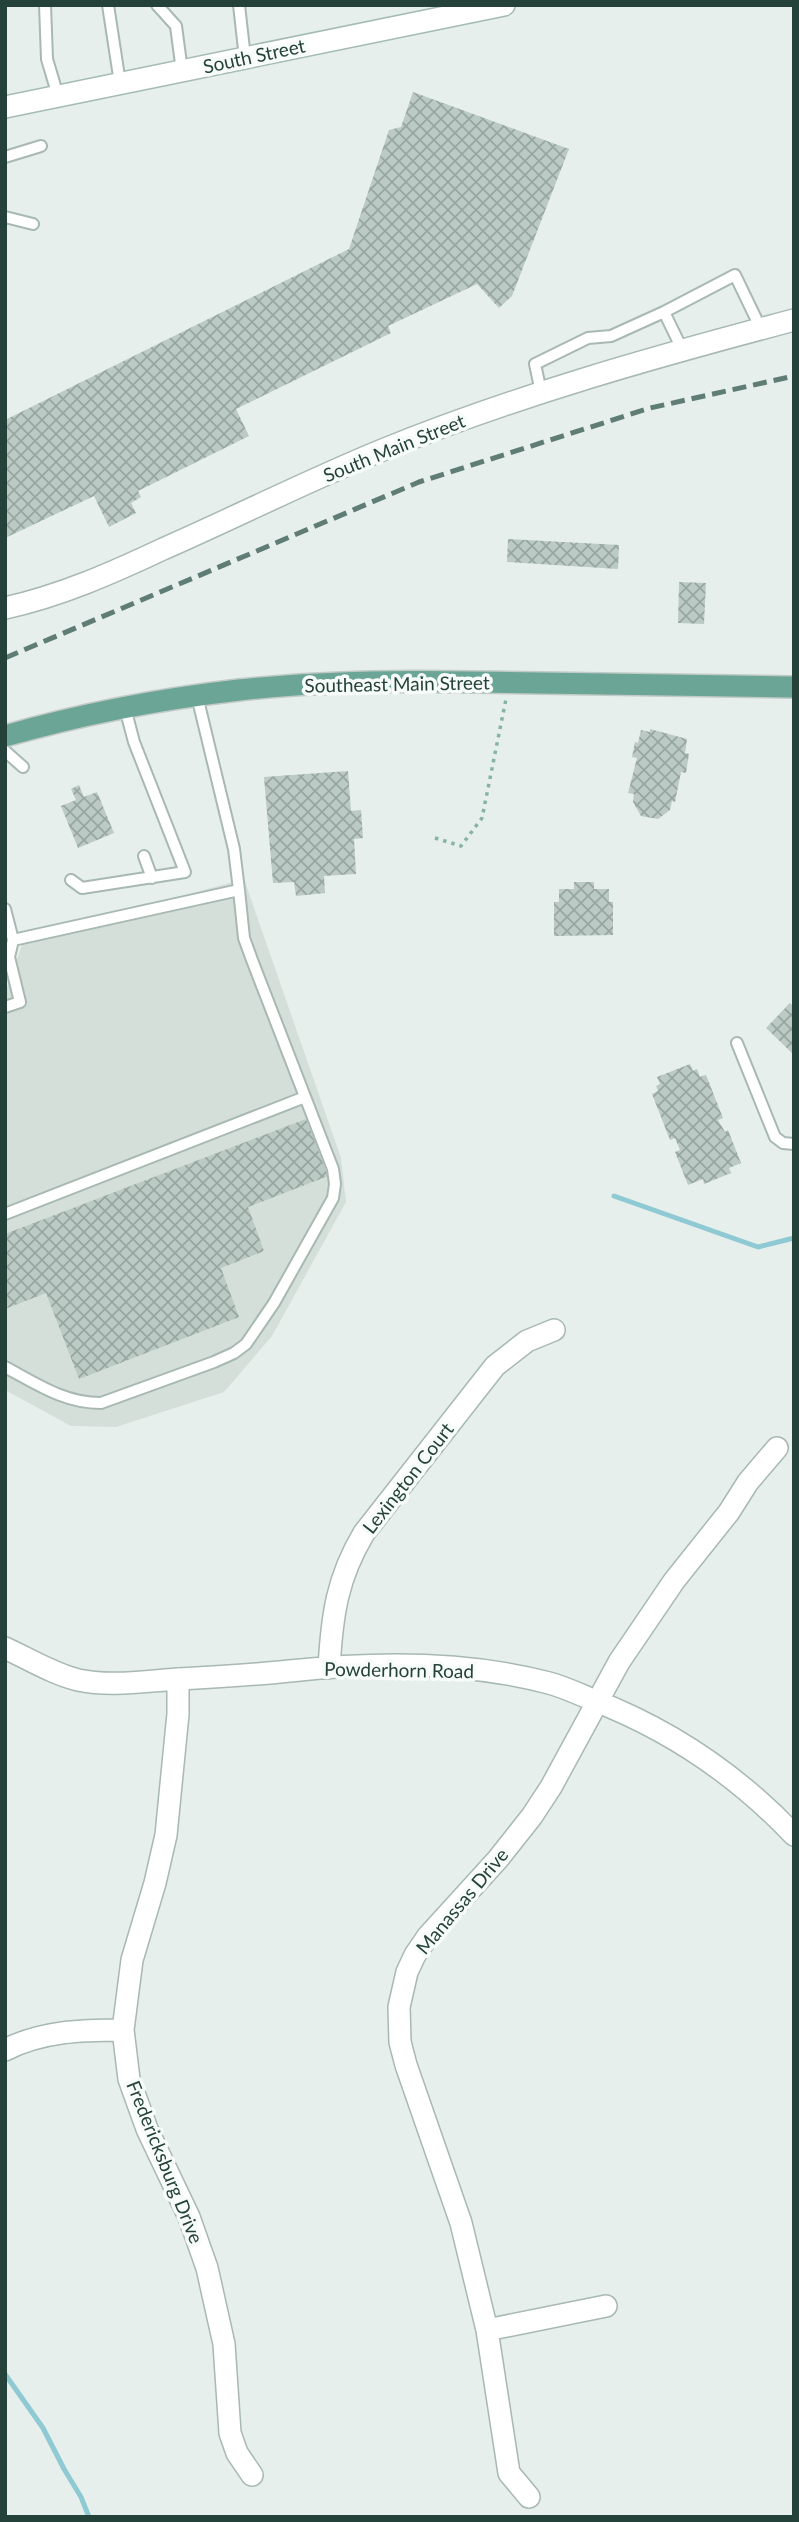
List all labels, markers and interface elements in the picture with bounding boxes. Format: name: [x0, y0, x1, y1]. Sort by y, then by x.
street label: South Street: [201, 33, 307, 78]
street label: South Main Street: [320, 409, 468, 486]
street label: Southeast Main Street: [304, 670, 490, 697]
street label: Lexington Court: [357, 1418, 458, 1538]
street label: Powderhorn Road: [324, 1657, 474, 1682]
street label: Manassas Drive: [411, 1843, 513, 1958]
street label: Fredericksburg Drive: [122, 2077, 209, 2247]

